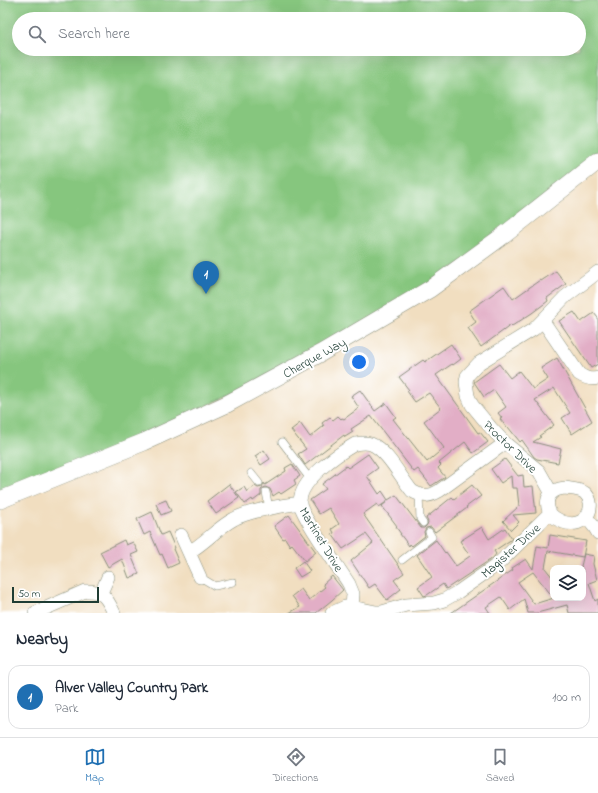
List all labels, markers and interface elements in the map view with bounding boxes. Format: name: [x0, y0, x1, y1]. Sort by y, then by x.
search box: [12, 12, 586, 56]
icon: search: [26, 23, 48, 45]
text: Search here: [58, 23, 130, 45]
pin: 1: [193, 261, 219, 294]
street label: Cherque Way: [280, 333, 350, 384]
your location: [349, 352, 369, 372]
street label: Proctor Drive: [479, 416, 541, 478]
street label: Martinet Drive: [294, 504, 348, 576]
street label: Magister Drive: [477, 519, 546, 584]
map controls: [550, 565, 586, 601]
button: layers: [550, 565, 586, 601]
scale bar: [12, 585, 99, 604]
text: 50 m: [18, 586, 40, 602]
text: Nearby: [16, 627, 68, 652]
text: Alver Valley Country Park: [55, 677, 208, 699]
text: 1: [28, 688, 32, 707]
text: 100 m: [552, 688, 581, 707]
text: Park: [55, 699, 79, 718]
tab: Map: [84, 746, 106, 786]
tab: Directions: [273, 746, 318, 786]
tab: Saved: [486, 746, 514, 786]

